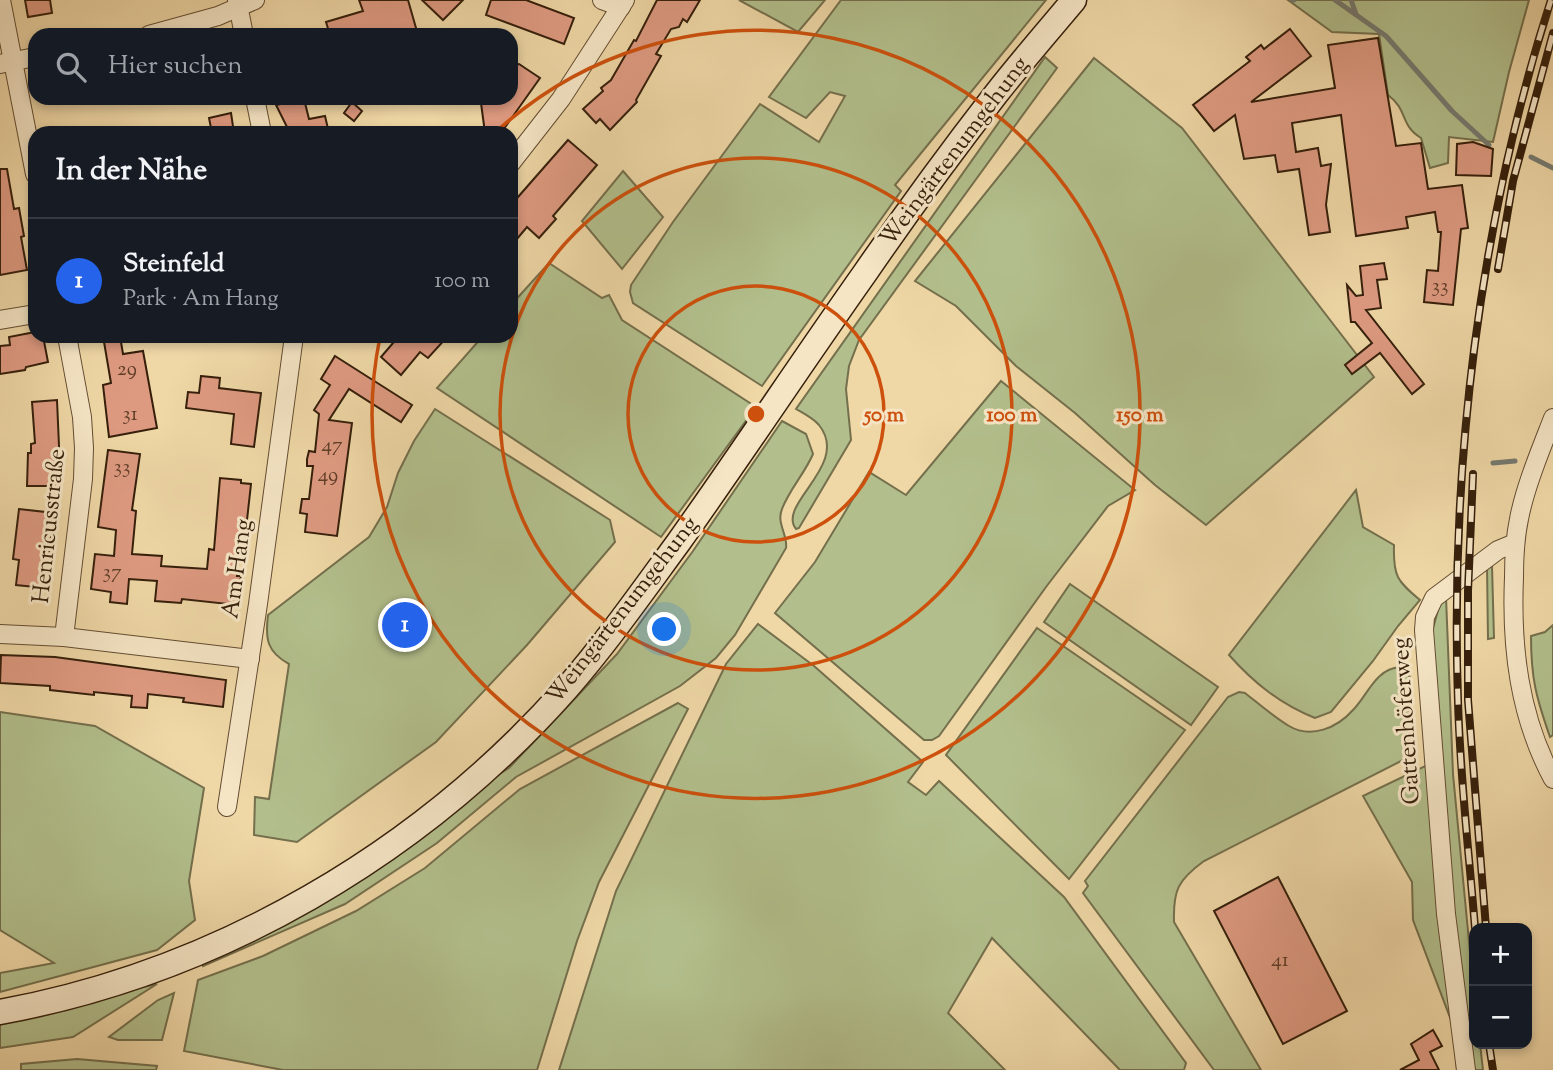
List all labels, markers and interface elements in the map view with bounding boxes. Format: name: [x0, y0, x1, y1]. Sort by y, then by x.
search box: [28, 28, 518, 105]
icon: search: [52, 48, 90, 86]
text: Hier suchen: [108, 48, 243, 85]
street label: Weingärtenumgehung: [872, 50, 1038, 254]
text: In der Nähe: [56, 150, 207, 193]
text: Steinfeld: [123, 246, 224, 283]
text: 1: [75, 265, 83, 298]
text: 100 m: [434, 265, 490, 298]
house number: 33: [1432, 272, 1448, 302]
text: Park · Am Hang: [123, 283, 279, 316]
house number: 29: [117, 355, 137, 385]
house number: 31: [122, 400, 138, 430]
text: 50 m: [862, 401, 905, 431]
text: 100 m: [987, 401, 1038, 431]
text: 150 m: [1116, 401, 1164, 431]
centre of rings: [744, 402, 768, 426]
house number: 47: [321, 431, 343, 461]
street label: Henricusstraße: [25, 447, 75, 605]
house number: 33: [114, 453, 130, 483]
house number: 49: [318, 461, 338, 491]
street label: Weingärtenumgehung: [539, 510, 708, 712]
street label: Am Hang: [214, 517, 262, 621]
house number: 37: [102, 558, 122, 588]
pin: 1: [382, 599, 428, 651]
your location: [647, 612, 681, 646]
street label: Gattenhöferweg: [1384, 636, 1430, 806]
map controls: [1469, 923, 1532, 1049]
button: +: [1469, 923, 1532, 986]
house number: 41: [1271, 946, 1289, 976]
button: −: [1469, 986, 1532, 1049]

